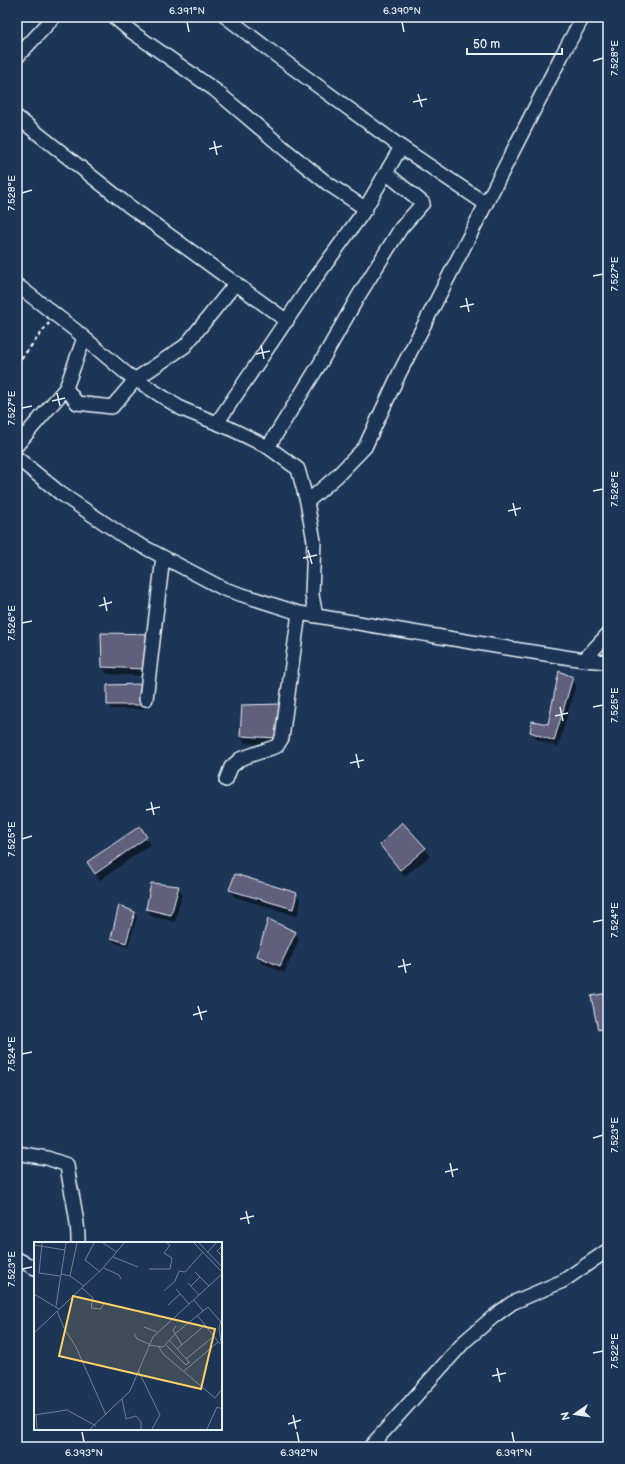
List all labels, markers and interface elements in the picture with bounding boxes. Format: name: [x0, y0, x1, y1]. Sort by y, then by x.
text: 6.391°N: [169, 5, 205, 17]
text: 6.390°N: [383, 5, 421, 17]
scale bar: [467, 30, 562, 56]
text: 50 m: [473, 37, 500, 52]
text: 7.528°E: [609, 40, 621, 76]
text: 7.528°E: [6, 175, 18, 211]
text: 7.527°E: [609, 256, 621, 291]
text: 7.527°E: [6, 390, 18, 425]
text: 7.526°E: [609, 471, 621, 507]
text: 7.526°E: [6, 605, 18, 641]
text: 7.525°E: [609, 687, 621, 723]
text: 7.525°E: [6, 821, 18, 857]
text: 7.524°E: [609, 902, 621, 938]
text: 7.524°E: [6, 1036, 18, 1072]
text: 7.523°E: [609, 1117, 621, 1153]
inset map: [34, 1242, 222, 1430]
text: 7.523°E: [6, 1251, 18, 1287]
text: 7.522°E: [609, 1333, 621, 1369]
north arrow: [555, 1394, 595, 1434]
text: N: [558, 1411, 573, 1422]
text: 6.393°N: [65, 1447, 103, 1459]
text: 6.392°N: [280, 1447, 318, 1459]
text: 6.391°N: [496, 1447, 532, 1459]

